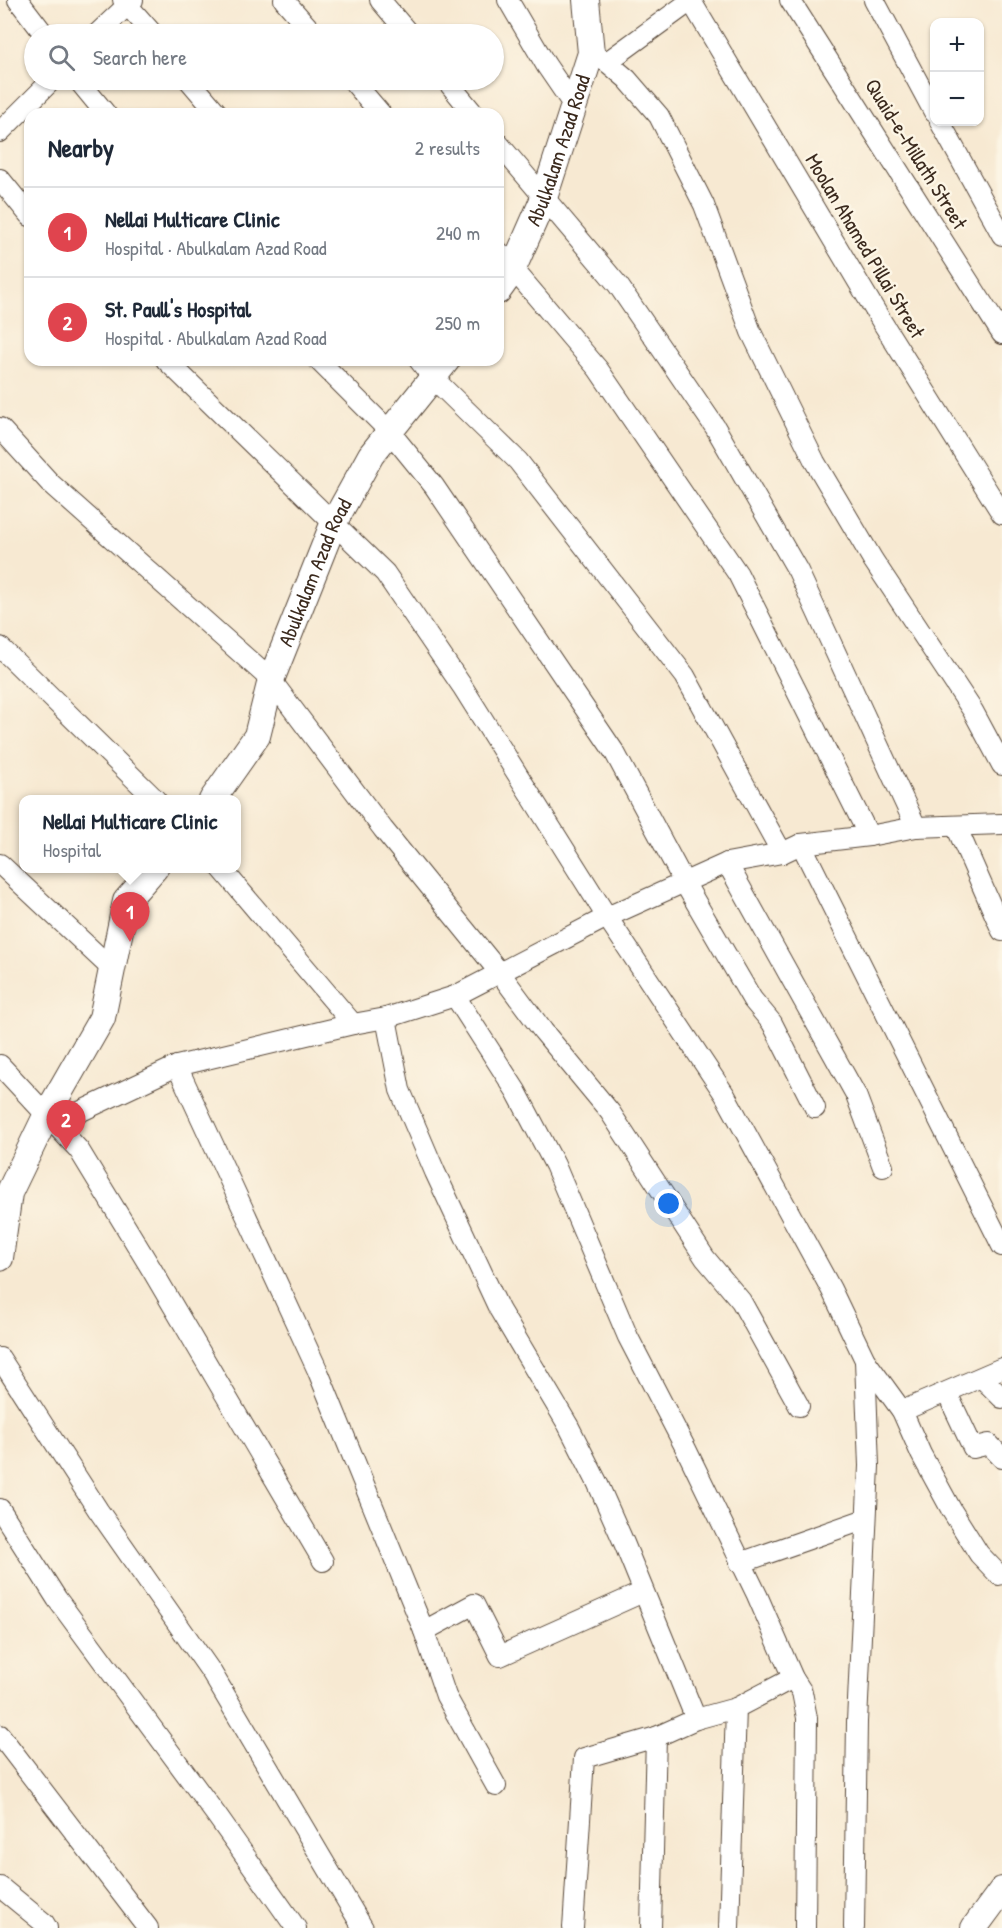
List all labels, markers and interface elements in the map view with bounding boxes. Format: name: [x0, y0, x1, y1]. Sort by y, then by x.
map controls: [930, 18, 984, 126]
button: +: [930, 18, 984, 72]
search box: [24, 24, 504, 90]
icon: search: [45, 41, 78, 74]
text: Search here: [93, 42, 187, 72]
street label: Abulkalam Azad Road: [519, 71, 597, 230]
button: −: [930, 72, 984, 126]
street label: Quaid-e-Millath Street: [858, 73, 975, 235]
text: Nearby: [48, 130, 114, 165]
text: 2 results: [415, 134, 480, 161]
street label: Moolan Ahamed Pillai Street: [799, 148, 933, 344]
text: Nellai Multicare Clinic: [105, 204, 279, 234]
text: 1: [64, 219, 71, 246]
text: 240 m: [436, 219, 480, 246]
text: Hospital · Abulkalam Azad Road: [105, 234, 327, 261]
text: St. Paull's Hospital: [105, 294, 251, 324]
text: 2: [63, 309, 72, 336]
text: 250 m: [435, 309, 480, 336]
text: Hospital · Abulkalam Azad Road: [105, 324, 327, 351]
street label: Abulkalam Azad Road: [271, 493, 358, 651]
popup: [19, 795, 241, 873]
text: Nellai Multicare Clinic: [43, 806, 217, 836]
text: Hospital: [43, 836, 101, 863]
pin: 1: [110, 892, 150, 942]
pin: 2: [46, 1100, 86, 1150]
your location: [654, 1189, 683, 1218]

